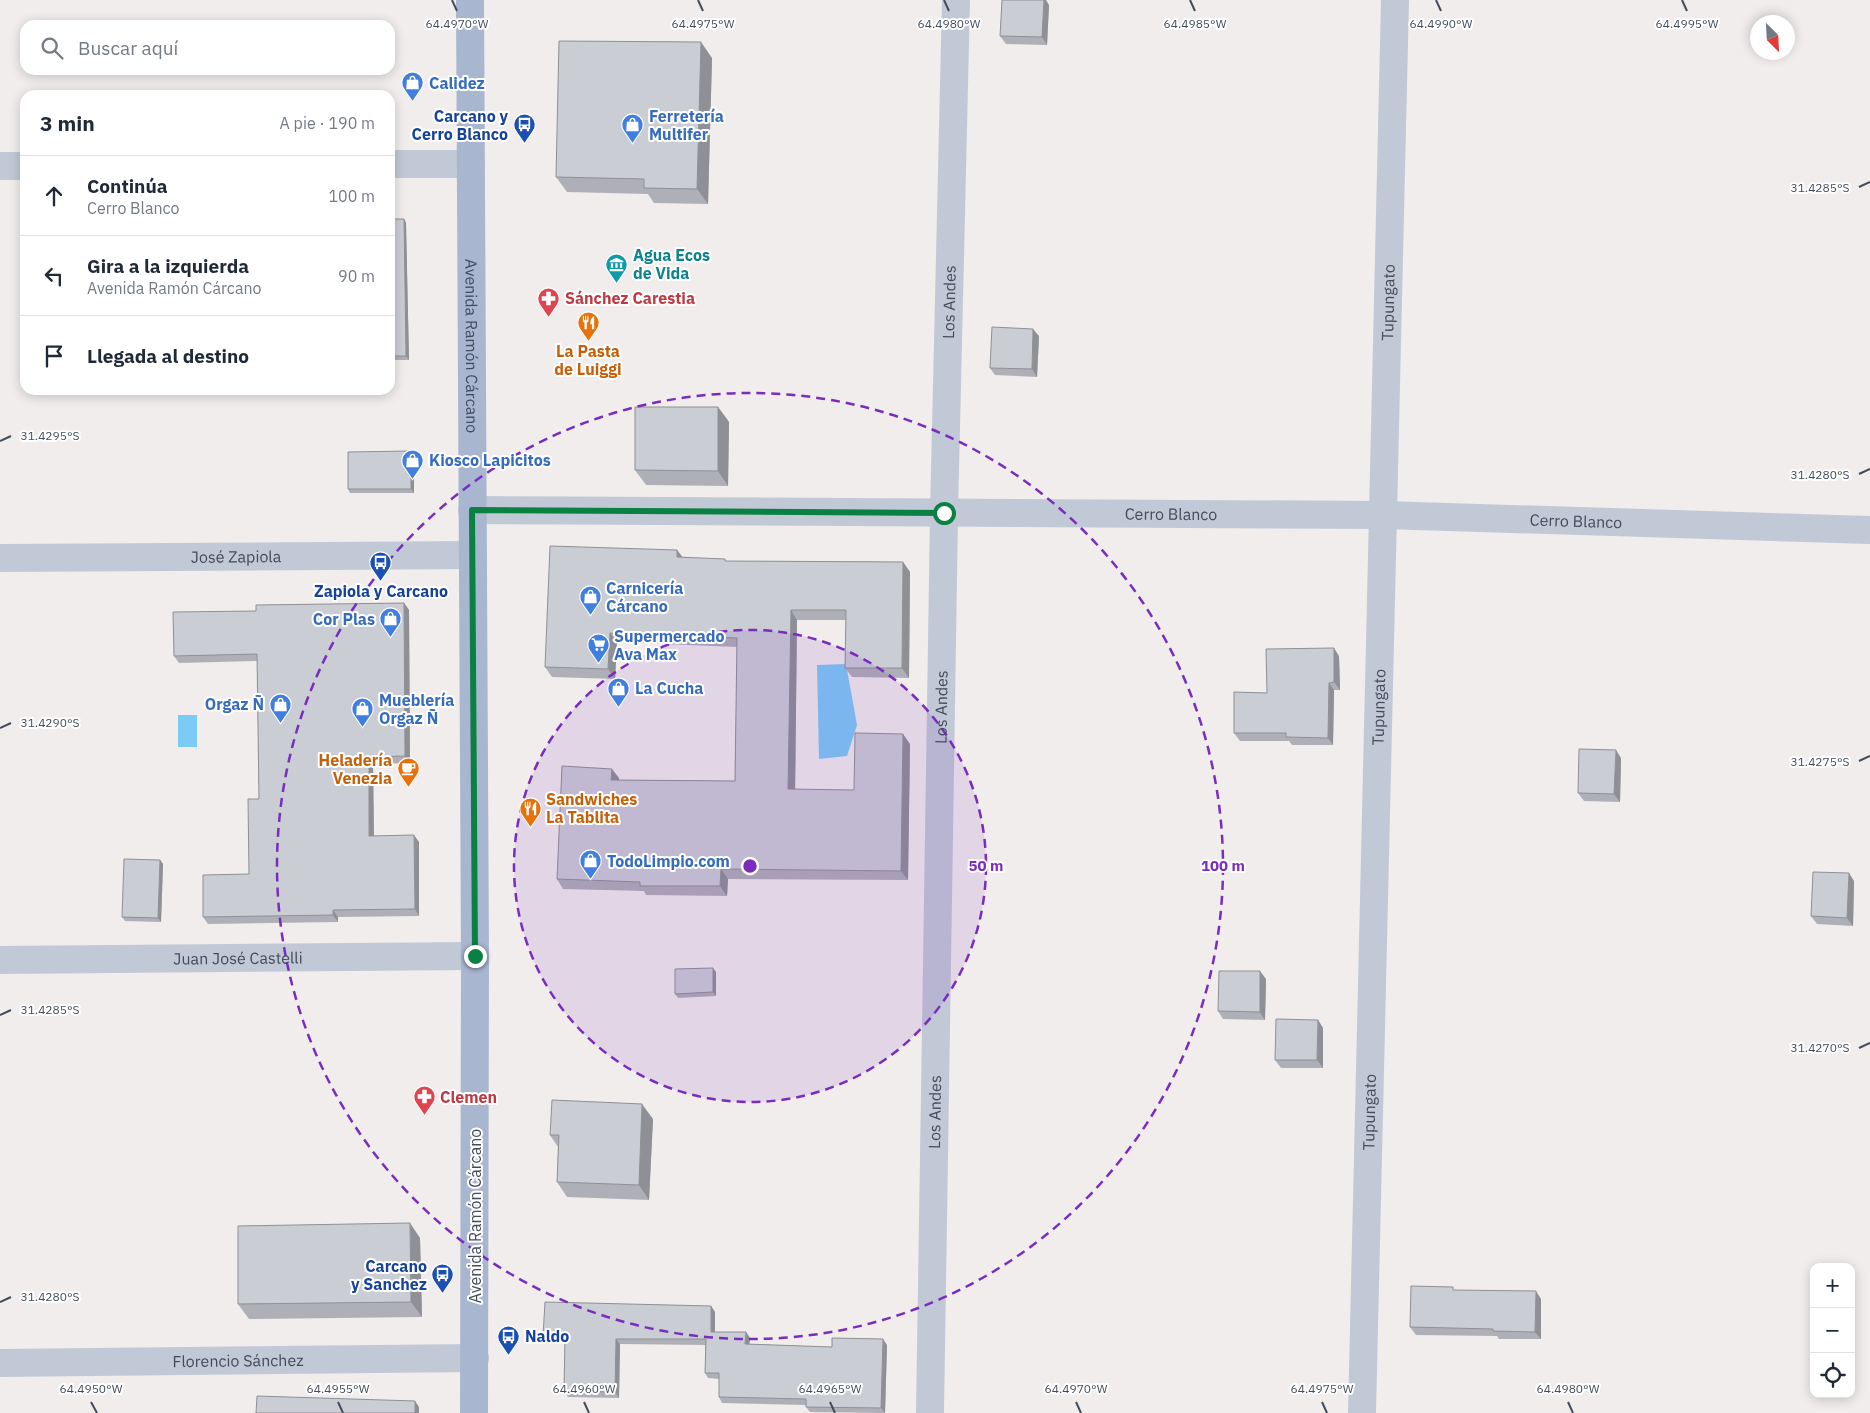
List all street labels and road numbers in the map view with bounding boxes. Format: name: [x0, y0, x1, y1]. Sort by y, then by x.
street label: Avenida Ramón Cárcano: [461, 259, 482, 433]
street label: Tupungato: [1377, 264, 1399, 341]
street label: Los Andes: [938, 265, 960, 339]
street label: Cerro Blanco: [1125, 504, 1217, 524]
street label: Cerro Blanco: [1529, 510, 1622, 532]
street label: José Zapiola: [191, 546, 282, 567]
street label: Tupungato: [1368, 669, 1389, 746]
street label: Los Andes: [930, 670, 952, 744]
street label: Juan José Castelli: [173, 947, 303, 969]
street label: Tupungato: [1358, 1074, 1380, 1151]
street label: Los Andes: [924, 1075, 945, 1149]
street label: Avenida Ramón Cárcano: [465, 1129, 485, 1303]
street label: Florencio Sánchez: [172, 1350, 304, 1371]

